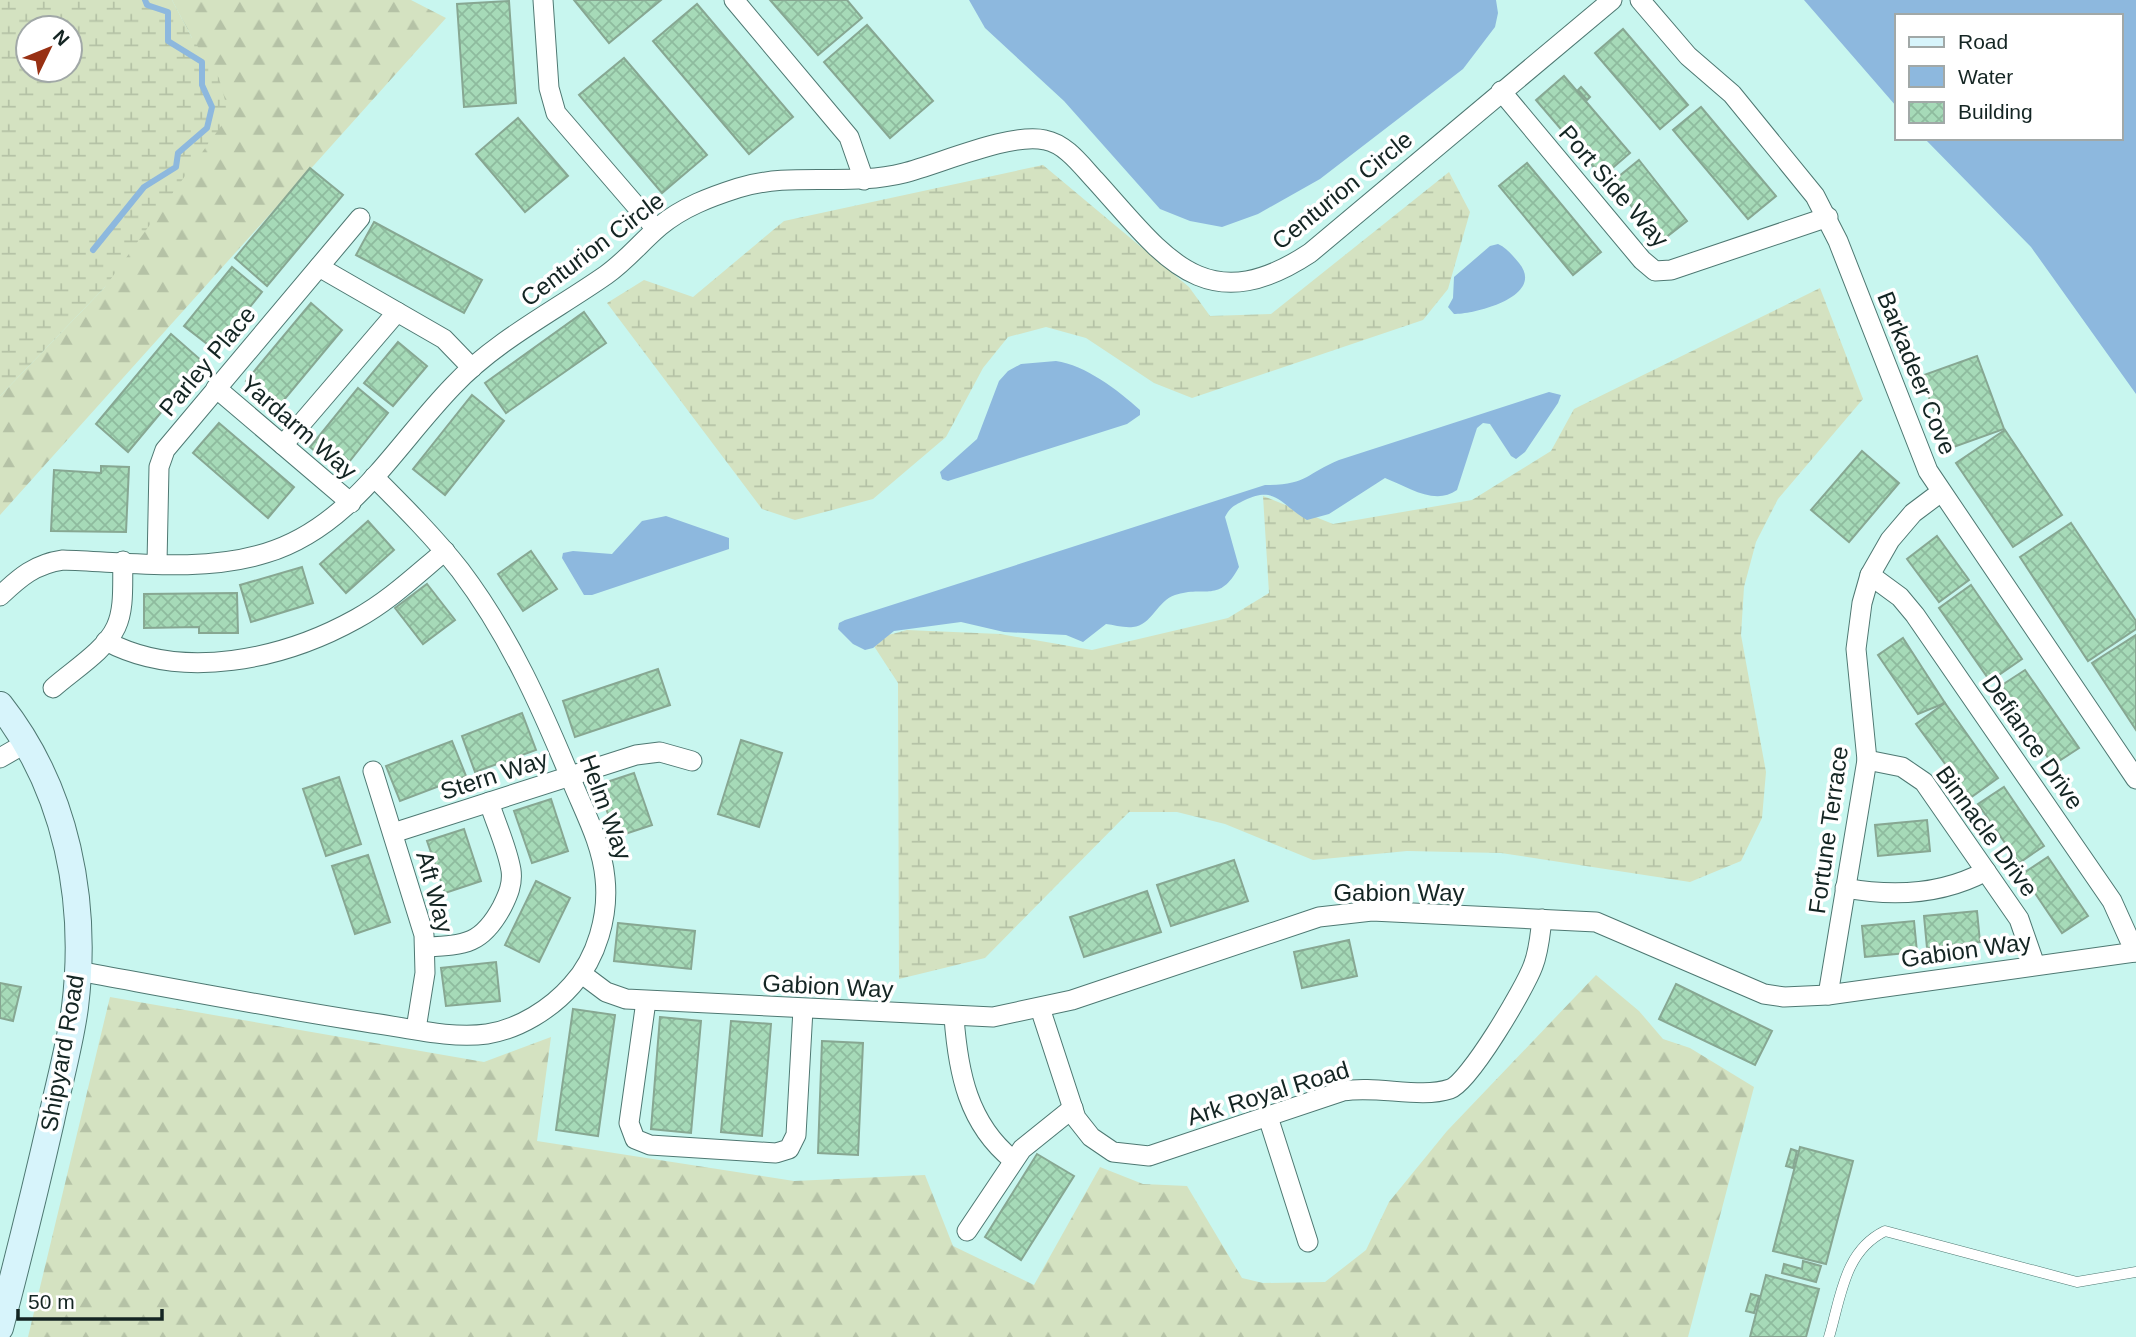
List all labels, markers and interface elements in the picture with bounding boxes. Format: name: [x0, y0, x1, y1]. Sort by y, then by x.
north arrow: [14, 14, 84, 84]
legend: [1895, 14, 2122, 140]
text: N: [49, 26, 73, 50]
text: Road: [1958, 30, 2008, 53]
text: Water: [1958, 65, 2013, 88]
text: Building: [1958, 100, 2033, 123]
street label: Port Side Way: [1554, 120, 1674, 252]
street label: Centurion Circle: [1267, 125, 1417, 255]
street label: Centurion Circle: [515, 186, 669, 312]
street label: Barkadeer Cove: [1872, 288, 1962, 458]
street label: Parley Place: [153, 301, 261, 421]
street label: Yardarm Way: [236, 370, 362, 484]
street label: Defiance Drive: [1977, 670, 2089, 814]
street label: Fortune Terrace: [1803, 744, 1853, 916]
street label: Stern Way: [437, 745, 551, 805]
street label: Helm Way: [575, 751, 637, 863]
street label: Binnacle Drive: [1931, 760, 2043, 902]
street label: Aft Way: [411, 848, 459, 936]
street label: Gabion Way: [1333, 879, 1465, 906]
street label: Gabion Way: [1899, 928, 2033, 972]
street label: Gabion Way: [762, 969, 894, 1003]
street label: Shipyard Road: [35, 972, 89, 1134]
street label: Ark Royal Road: [1184, 1056, 1352, 1130]
scale bar: [18, 1278, 161, 1322]
text: 50 m: [28, 1290, 75, 1313]

